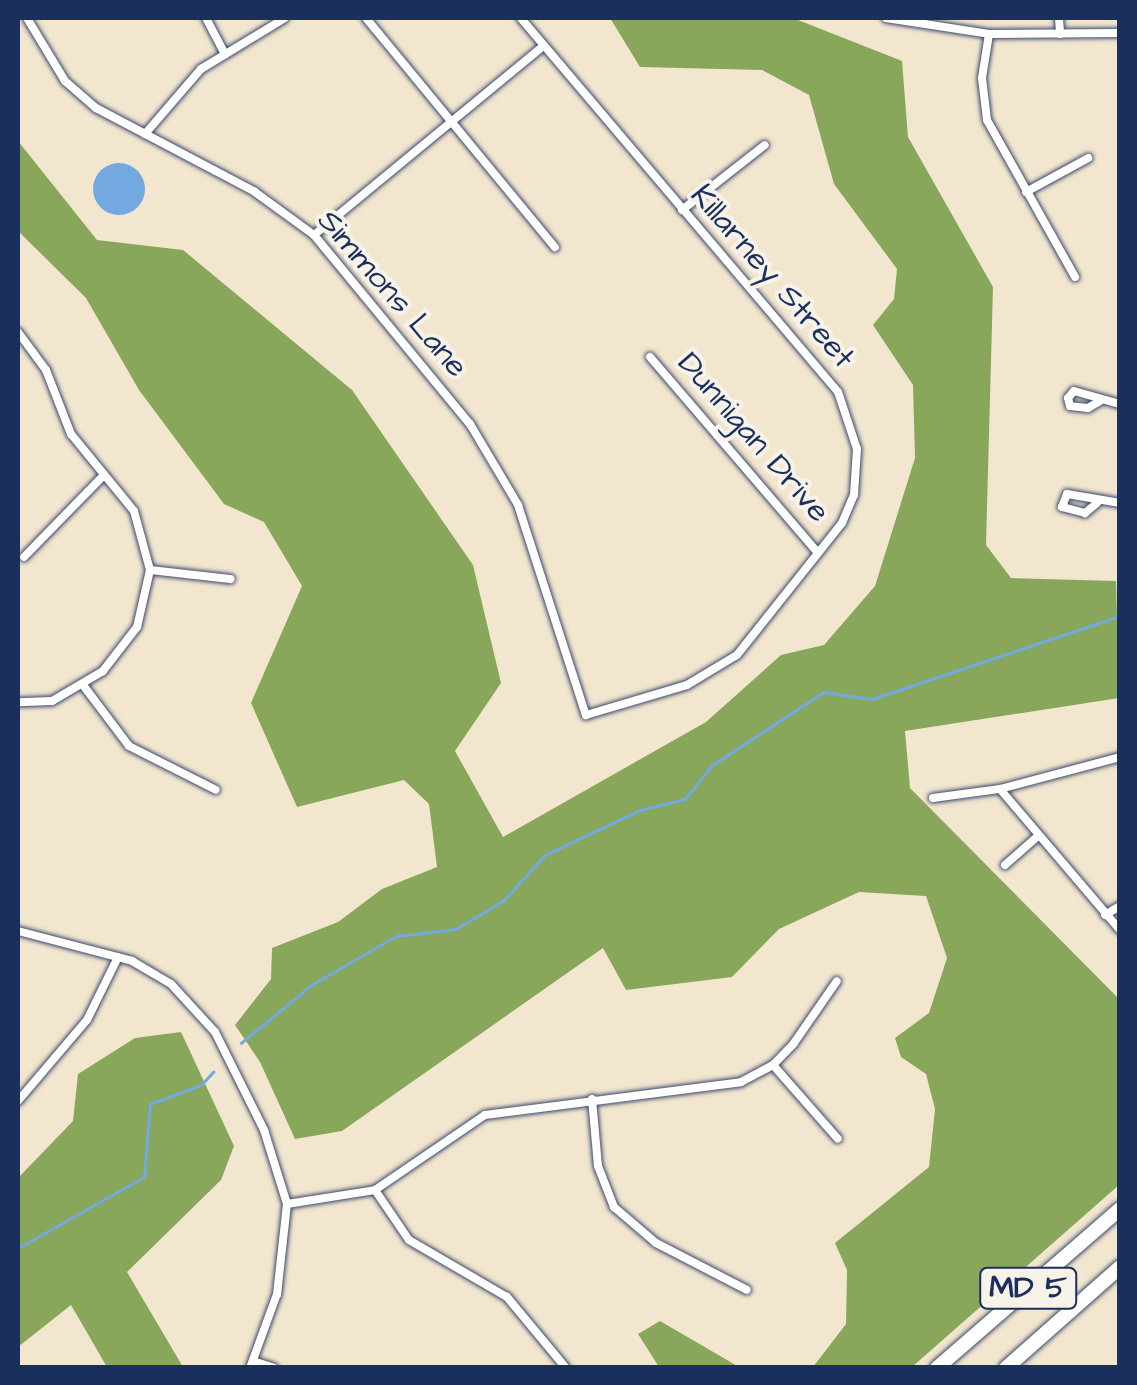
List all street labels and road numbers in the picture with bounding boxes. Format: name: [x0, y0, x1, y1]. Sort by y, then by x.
street label: Killarney Street: [682, 177, 862, 377]
street label: Simmons Lane: [309, 202, 475, 386]
street label: Dunnigan Drive: [669, 345, 837, 531]
road number: MD 5: [978, 1263, 1078, 1313]

